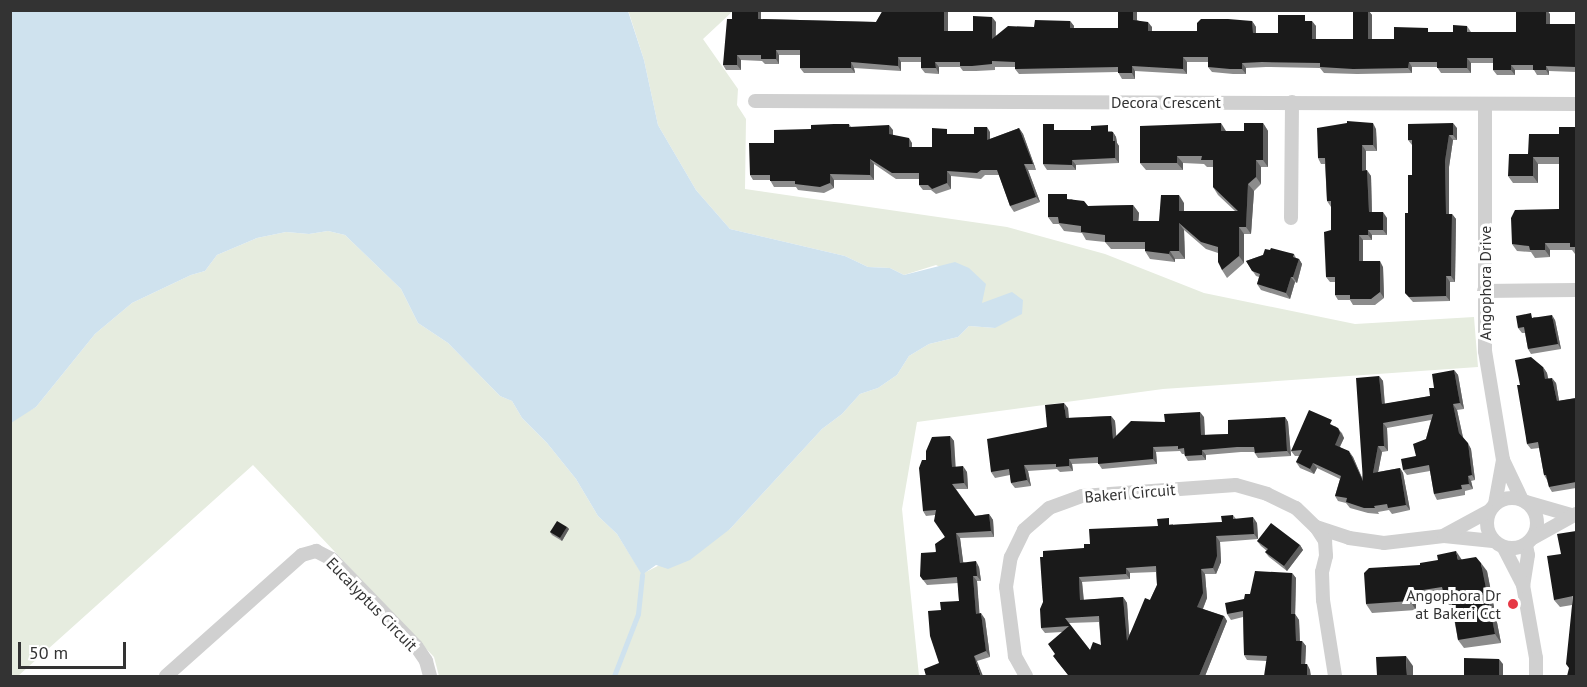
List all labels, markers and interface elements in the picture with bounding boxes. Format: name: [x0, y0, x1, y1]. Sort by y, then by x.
street label: Decora Crescent: [1111, 92, 1221, 112]
street label: Angophora Drive: [1475, 226, 1495, 340]
street label: Bakeri Circuit: [1084, 479, 1176, 507]
street label: Eucalyptus Circuit: [323, 553, 421, 655]
place label: Angophora Dr at Bakeri Cct: [1406, 585, 1501, 623]
marker: Angophora Dr at Bakeri Cct: [1506, 597, 1520, 611]
scale bar: [21, 630, 129, 668]
text: 50 m: [29, 641, 68, 664]

